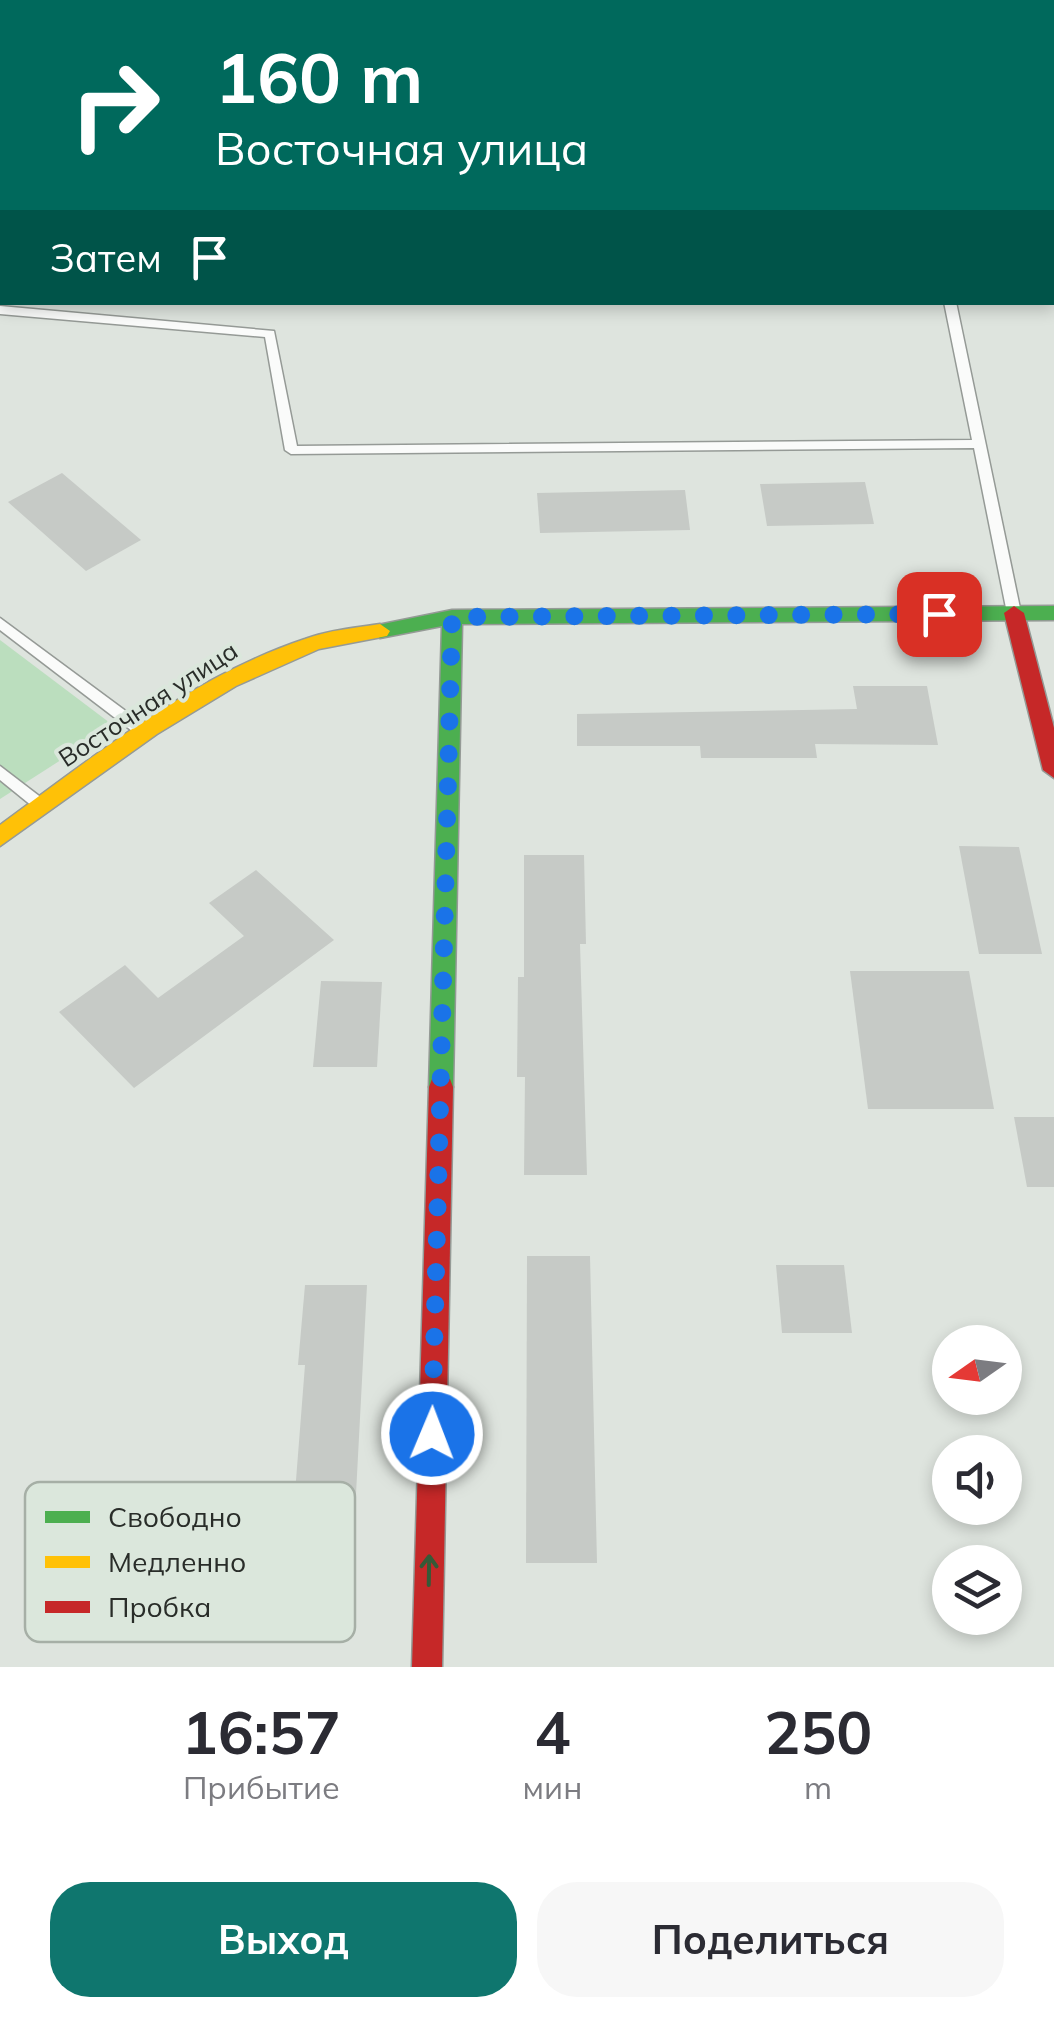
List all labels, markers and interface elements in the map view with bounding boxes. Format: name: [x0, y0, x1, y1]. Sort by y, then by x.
text: 160 m: [215, 33, 423, 121]
icon: right: [50, 40, 180, 170]
text: Восточная улица: [215, 120, 588, 176]
icon: arrive: [182, 230, 237, 285]
text: Затем: [50, 234, 162, 282]
pin: [897, 572, 982, 657]
icon: arrive: [912, 587, 967, 642]
street label: Восточная улица: [52, 634, 243, 773]
north arrow: [932, 1325, 1022, 1415]
map controls: [932, 1325, 1022, 1635]
position arrow: [380, 1382, 484, 1486]
button: sound: [932, 1435, 1022, 1525]
legend: [25, 1482, 355, 1642]
text: Свободно: [108, 1499, 242, 1534]
text: Медленно: [108, 1544, 246, 1579]
button: layers: [932, 1545, 1022, 1635]
one-way arrow: [420, 1554, 439, 1586]
text: Пробка: [108, 1589, 211, 1624]
text: 16:57: [182, 1694, 341, 1769]
text: 4: [534, 1694, 570, 1769]
text: 250: [764, 1694, 872, 1769]
text: Прибытие: [183, 1767, 340, 1807]
text: мин: [523, 1767, 582, 1807]
text: m: [804, 1767, 832, 1807]
button: Выход: [50, 1882, 517, 1997]
button: Поделиться: [537, 1882, 1004, 1997]

